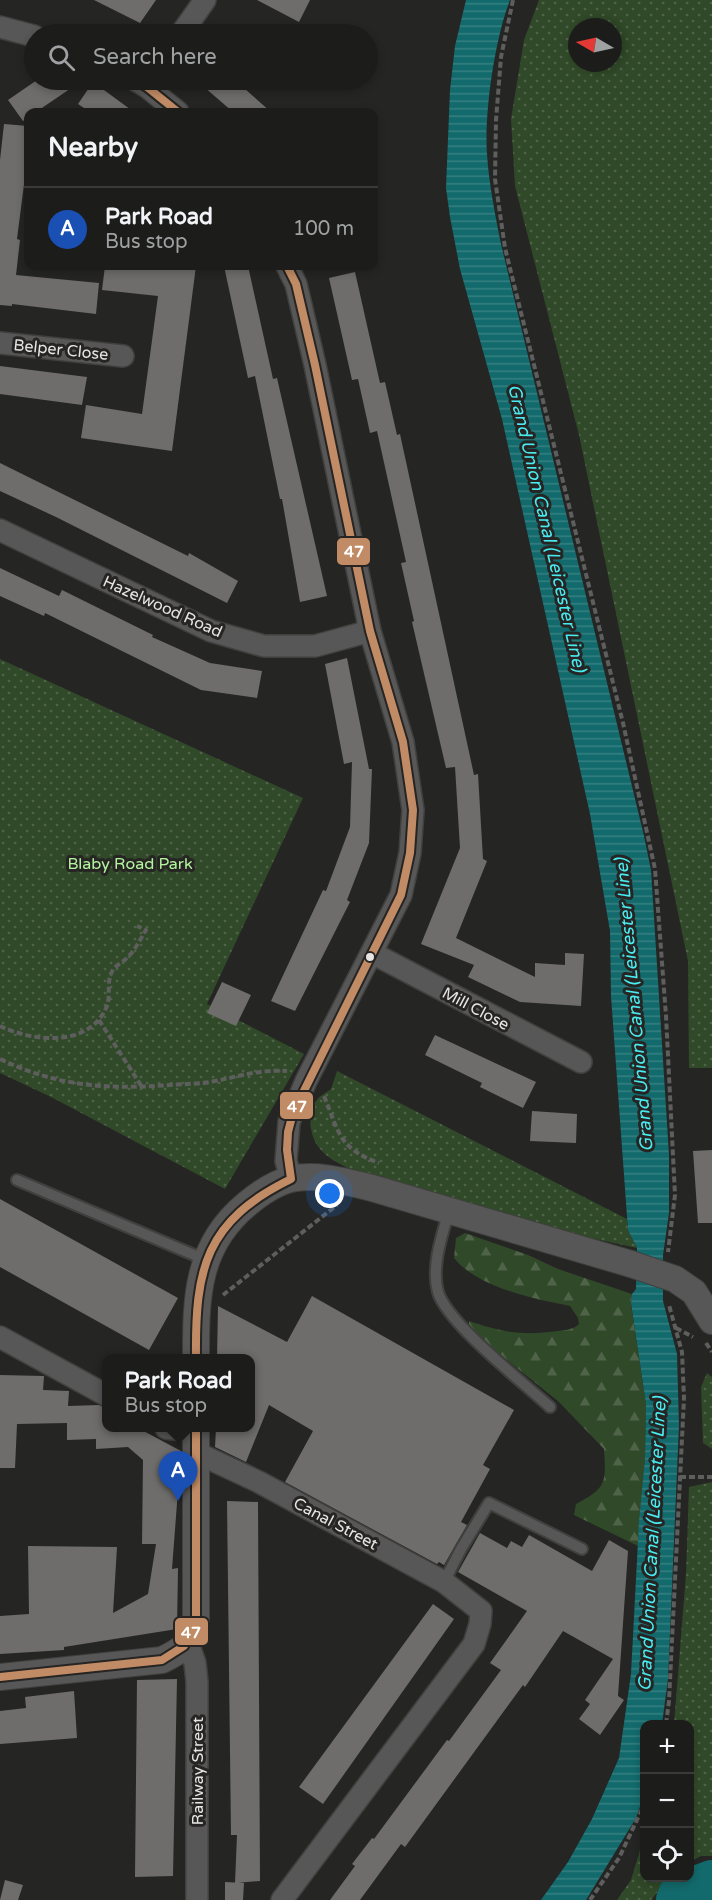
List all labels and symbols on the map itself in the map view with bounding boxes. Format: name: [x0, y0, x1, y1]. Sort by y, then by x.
north arrow: [568, 18, 622, 72]
street label: Belper Close: [13, 335, 109, 365]
water label: Grand Union Canal (Leicester Line): [503, 382, 591, 675]
line badge: 47: [336, 537, 371, 566]
text: 47: [344, 542, 364, 562]
street label: Hazelwood Road: [100, 572, 225, 642]
park label: Blaby Road Park: [67, 854, 193, 874]
water label: Grand Union Canal (Leicester Line): [610, 856, 658, 1153]
unlabelled marker: [364, 951, 376, 963]
street label: Mill Close: [439, 983, 512, 1035]
line badge: 47: [279, 1091, 314, 1120]
text: 47: [287, 1097, 307, 1117]
your location: [315, 1179, 344, 1208]
water label: Grand Union Canal (Leicester Line): [633, 1395, 671, 1692]
pin: A: [158, 1452, 198, 1501]
street label: Canal Street: [290, 1493, 381, 1554]
line badge: 47: [174, 1617, 209, 1646]
text: 47: [181, 1623, 201, 1643]
street label: Railway Street: [188, 1717, 208, 1825]

